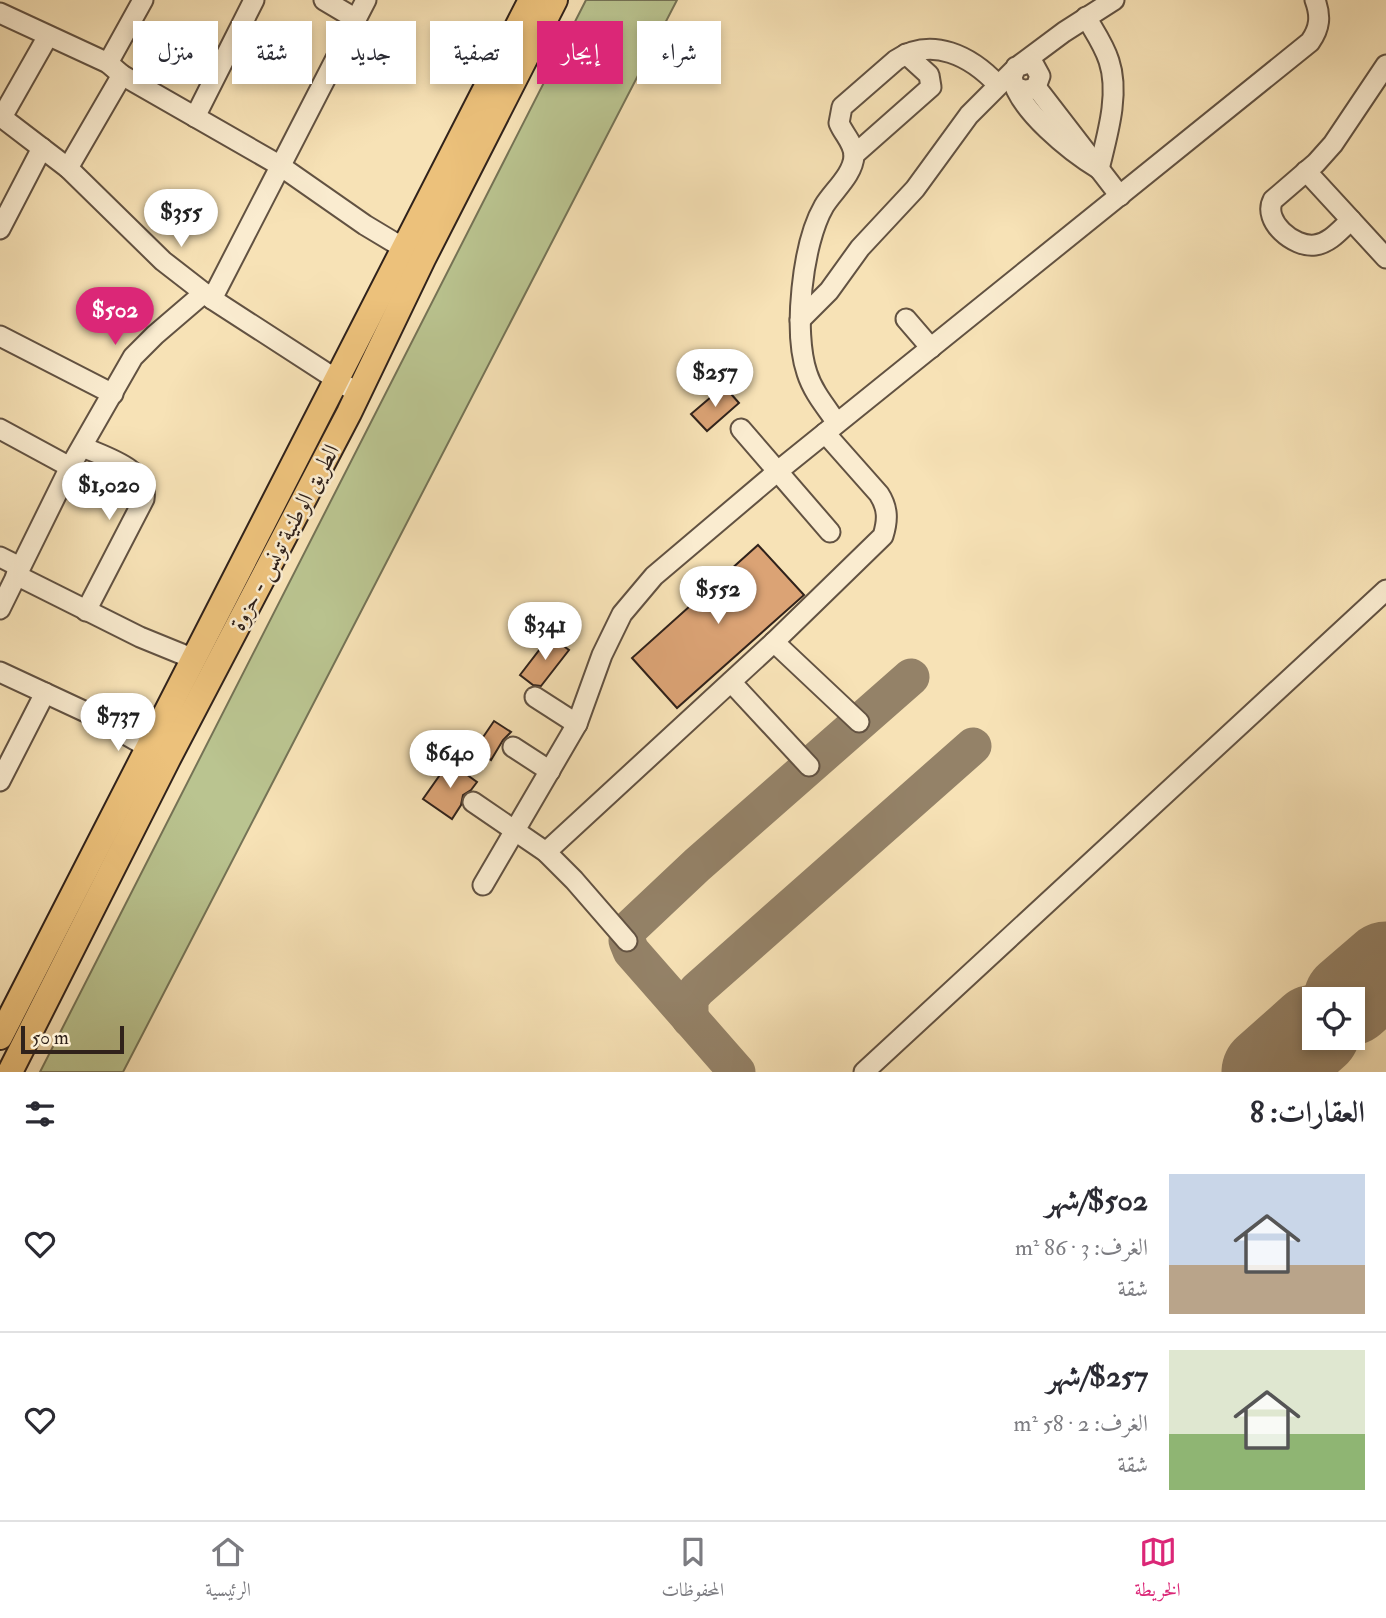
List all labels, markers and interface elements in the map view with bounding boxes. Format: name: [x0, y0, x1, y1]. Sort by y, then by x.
chip: منزل: [133, 21, 218, 84]
chip: شقة: [232, 21, 312, 84]
chip: جديد: [326, 21, 416, 84]
chip: تصفية: [430, 21, 523, 84]
chip: إيجار: [537, 21, 623, 84]
chip: شراء: [637, 21, 721, 84]
pin: $355: [140, 190, 222, 249]
text: $355: [160, 197, 202, 226]
pin: $502: [74, 288, 156, 347]
text: $502: [92, 295, 138, 324]
pin: $257: [674, 350, 756, 409]
text: $257: [692, 357, 738, 386]
street label: الطريق الوطنية تونس - حزوة: [223, 439, 347, 636]
pin: $1,020: [52, 462, 166, 522]
text: $1,020: [78, 470, 140, 499]
pin: $552: [677, 566, 759, 626]
text: $552: [696, 574, 740, 603]
pin: $341: [504, 602, 586, 662]
text: $341: [524, 610, 566, 639]
pin: $737: [77, 694, 159, 753]
text: $737: [97, 701, 139, 730]
pin: $640: [409, 730, 491, 790]
text: $640: [426, 738, 474, 767]
map controls: [1302, 987, 1365, 1050]
button: locate: [1302, 987, 1365, 1050]
scale bar: [21, 1023, 124, 1055]
text: 50 m: [32, 1026, 69, 1050]
text: العقارات: 8: [1250, 1094, 1365, 1131]
icon: filters: [21, 1095, 59, 1133]
text: $502/شهر: [1045, 1182, 1148, 1219]
icon: home: [1225, 1202, 1309, 1286]
icon: heart: [21, 1225, 59, 1263]
text: الغرف: 3 · 86 m²: [1015, 1233, 1148, 1262]
text: شقة: [1118, 1274, 1148, 1303]
text: $257/شهر: [1047, 1358, 1148, 1395]
icon: home: [1225, 1378, 1309, 1462]
icon: heart: [21, 1401, 59, 1439]
text: الغرف: 2 · 58 m²: [1014, 1409, 1148, 1438]
text: شقة: [1118, 1450, 1148, 1479]
tab: الرئيسية: [205, 1533, 251, 1608]
tab: المحفوظات: [661, 1533, 724, 1608]
tab: الخريطة: [1135, 1533, 1181, 1608]

